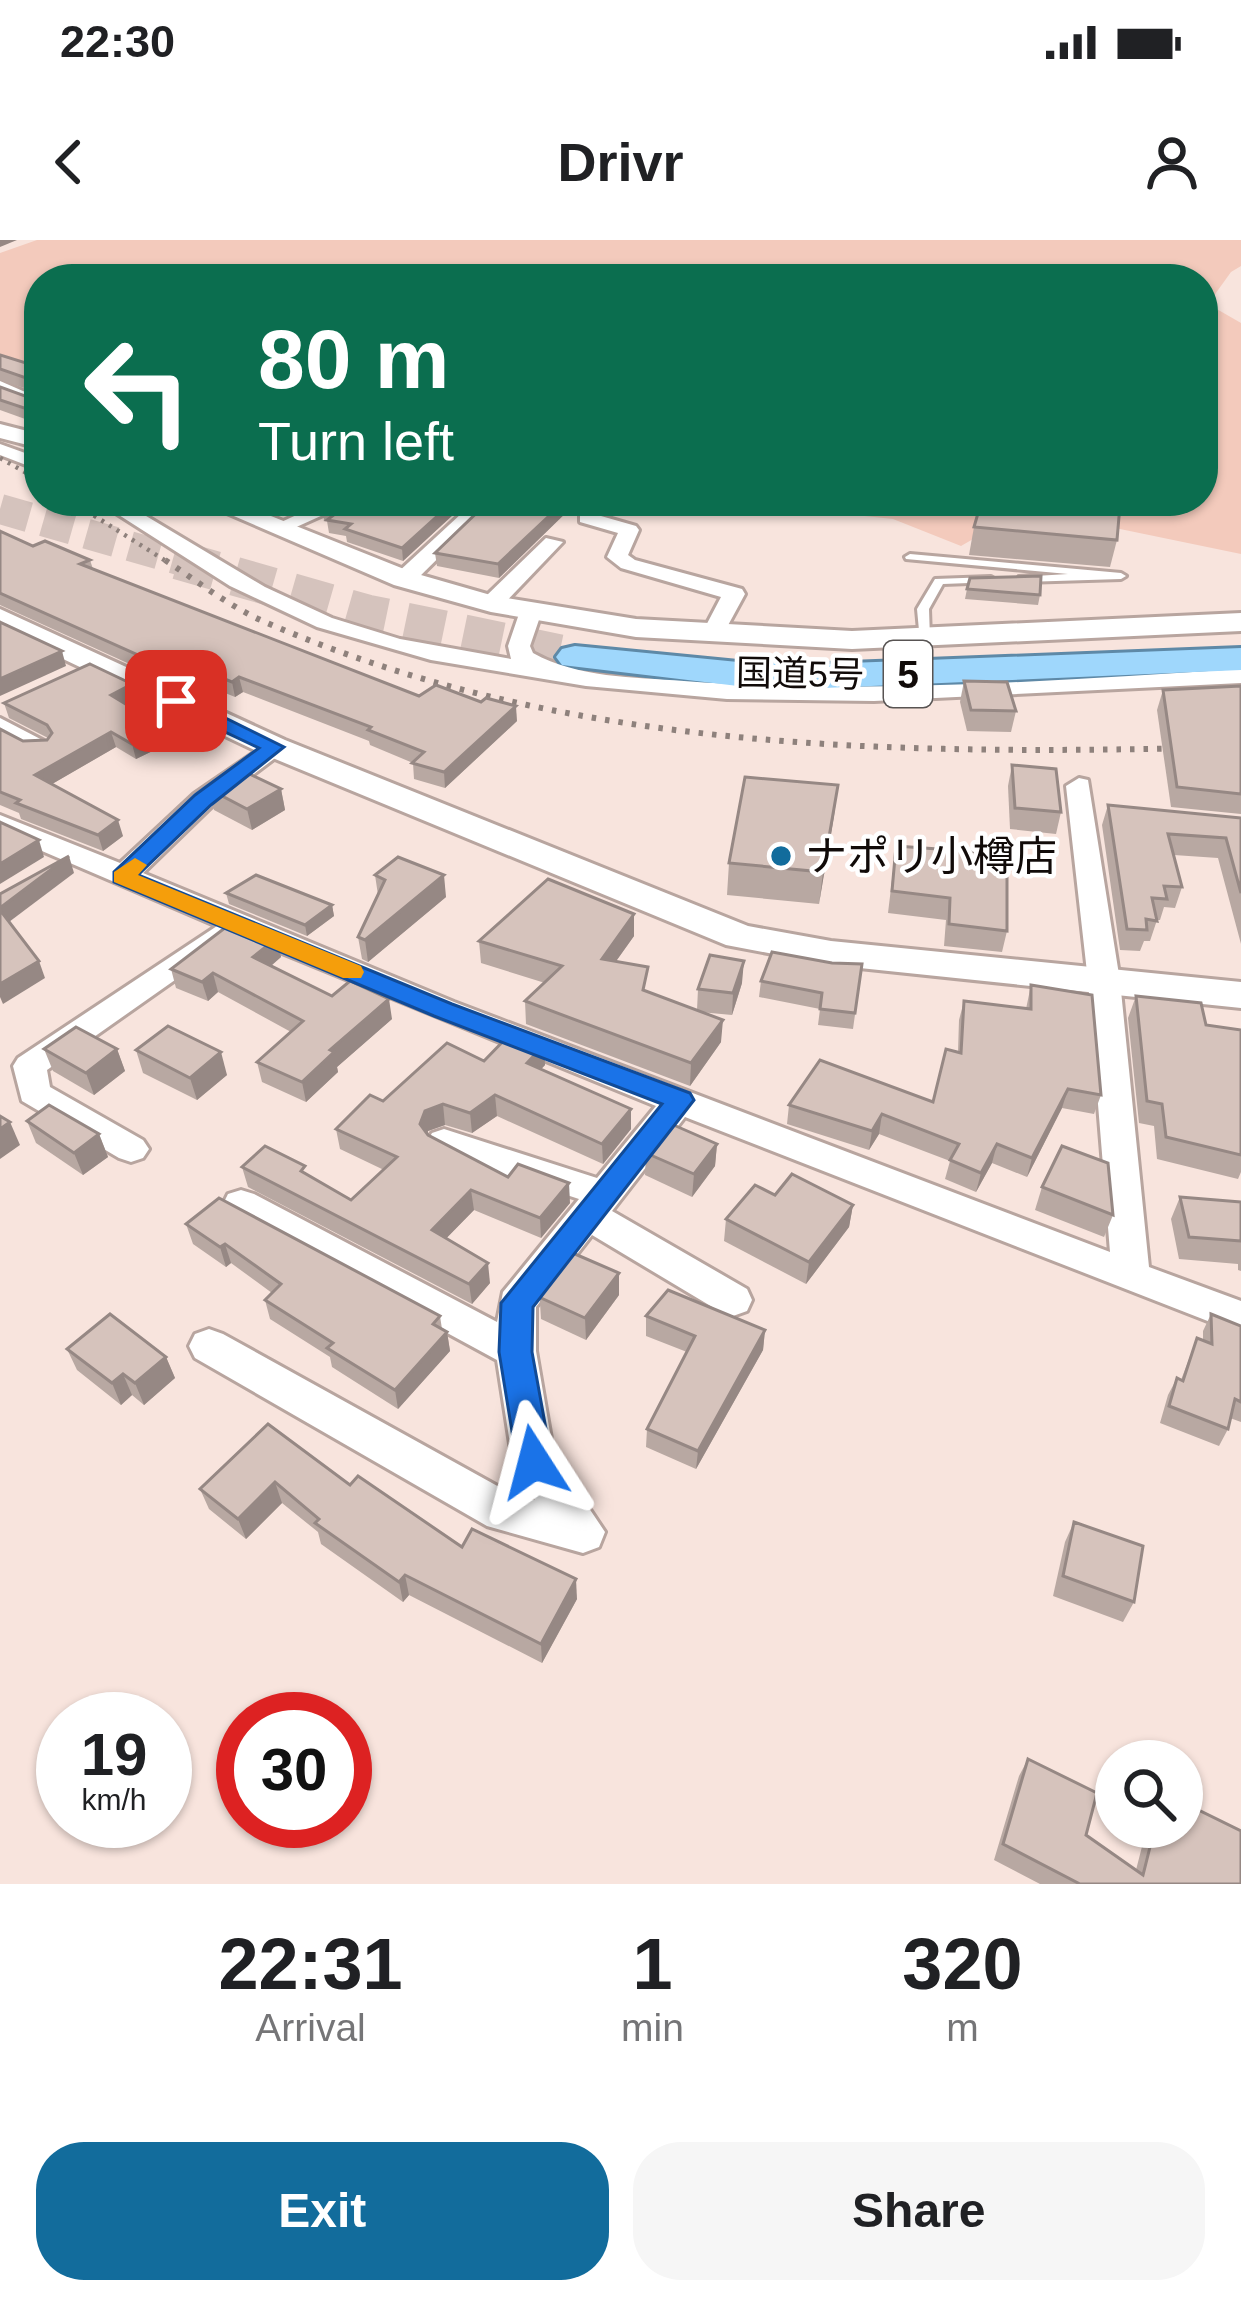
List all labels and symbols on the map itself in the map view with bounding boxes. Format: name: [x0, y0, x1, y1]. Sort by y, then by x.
road number: 5: [884, 641, 932, 707]
pin: [125, 650, 227, 752]
street label: 国道5号: [736, 652, 864, 695]
place label: ナポリ小樽店: [805, 833, 1057, 880]
marker: ナポリ小樽店: [768, 843, 794, 869]
position arrow: [471, 1399, 597, 1525]
speed limit sign: 30: [216, 1692, 372, 1848]

